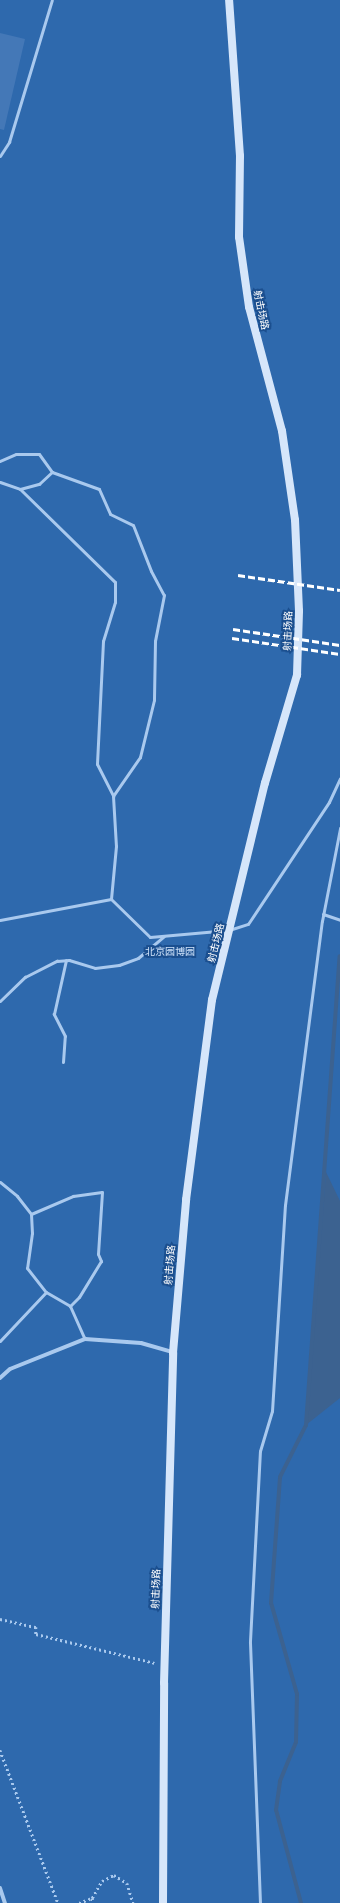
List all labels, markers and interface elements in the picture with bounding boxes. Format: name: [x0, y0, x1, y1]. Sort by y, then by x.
street label: 射击场路: [251, 289, 271, 331]
street label: 射击场路: [281, 611, 295, 651]
street label: 射击场路: [205, 922, 227, 964]
park label: 北京园博园: [145, 946, 195, 958]
street label: 射击场路: [162, 1245, 178, 1285]
street label: 射击场路: [149, 1569, 163, 1609]

